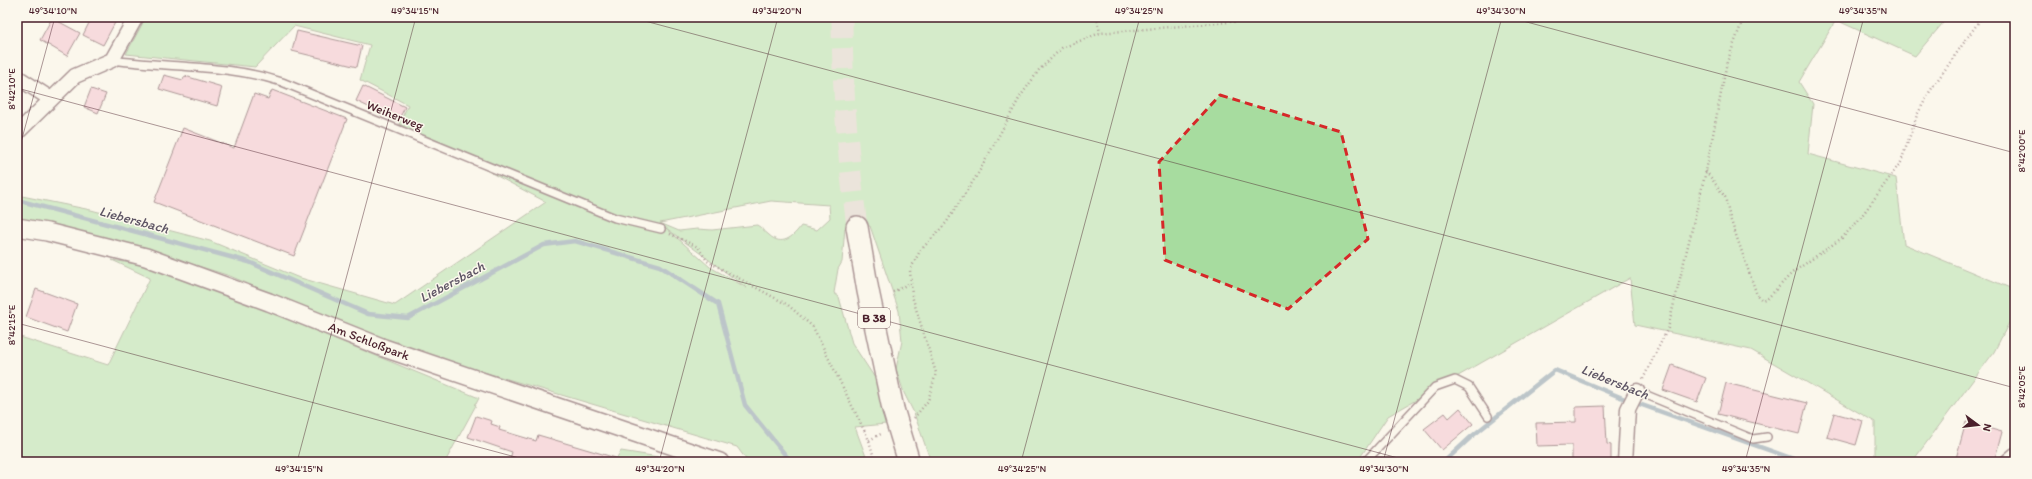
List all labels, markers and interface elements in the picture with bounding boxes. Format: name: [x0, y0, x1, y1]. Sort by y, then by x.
text: 49°34'10"N: [29, 4, 78, 17]
text: 49°34'15"N: [391, 4, 439, 17]
text: 49°34'20"N: [752, 4, 802, 17]
text: 49°34'25"N: [1115, 4, 1163, 17]
text: 49°34'30"N: [1476, 4, 1526, 17]
text: 49°34'35"N: [1839, 4, 1888, 17]
text: 8°42'10"E: [5, 68, 18, 110]
street label: Weiherweg: [364, 97, 426, 133]
text: 8°42'00"E: [2015, 129, 2028, 173]
water label: Liebersbach: [97, 203, 171, 238]
water label: Liebersbach: [417, 258, 488, 306]
text: 8°42'15"E: [5, 304, 18, 345]
road number: B 38: [858, 308, 890, 328]
street label: Am Schloßpark: [326, 319, 412, 363]
water label: Liebersbach: [1579, 361, 1652, 403]
text: 8°42'05"E: [2015, 365, 2028, 408]
north arrow: [1958, 405, 1998, 445]
text: N: [1980, 422, 1994, 433]
text: 49°34'15"N: [275, 462, 323, 475]
text: 49°34'20"N: [635, 462, 685, 475]
text: 49°34'25"N: [998, 462, 1046, 475]
text: 49°34'30"N: [1359, 462, 1409, 475]
text: 49°34'35"N: [1722, 462, 1771, 475]

